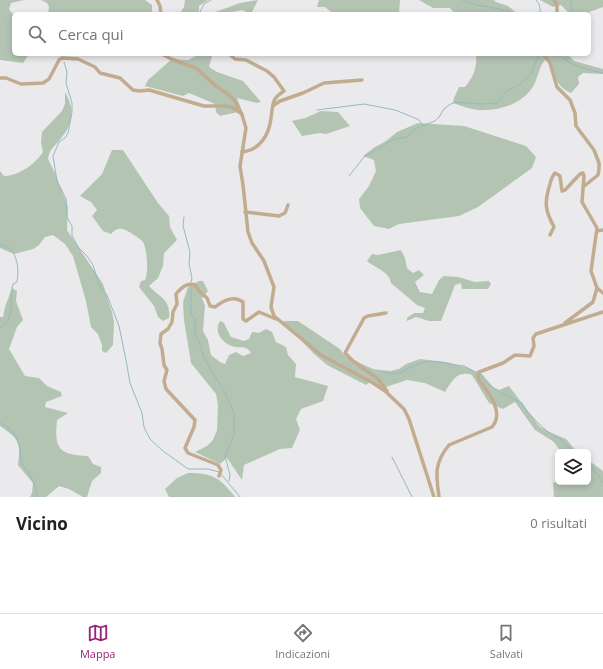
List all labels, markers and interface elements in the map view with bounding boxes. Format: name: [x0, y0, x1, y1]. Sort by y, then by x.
search box: [12, 12, 591, 56]
icon: search: [26, 23, 48, 45]
text: Cerca qui: [58, 24, 124, 44]
map controls: [555, 449, 591, 485]
button: layers: [555, 449, 591, 485]
text: Vicino: [16, 512, 68, 535]
text: 0 risultati: [530, 514, 587, 532]
tab: Mappa: [80, 622, 115, 661]
tab: Indicazioni: [275, 622, 330, 661]
tab: Salvati: [490, 622, 523, 661]

